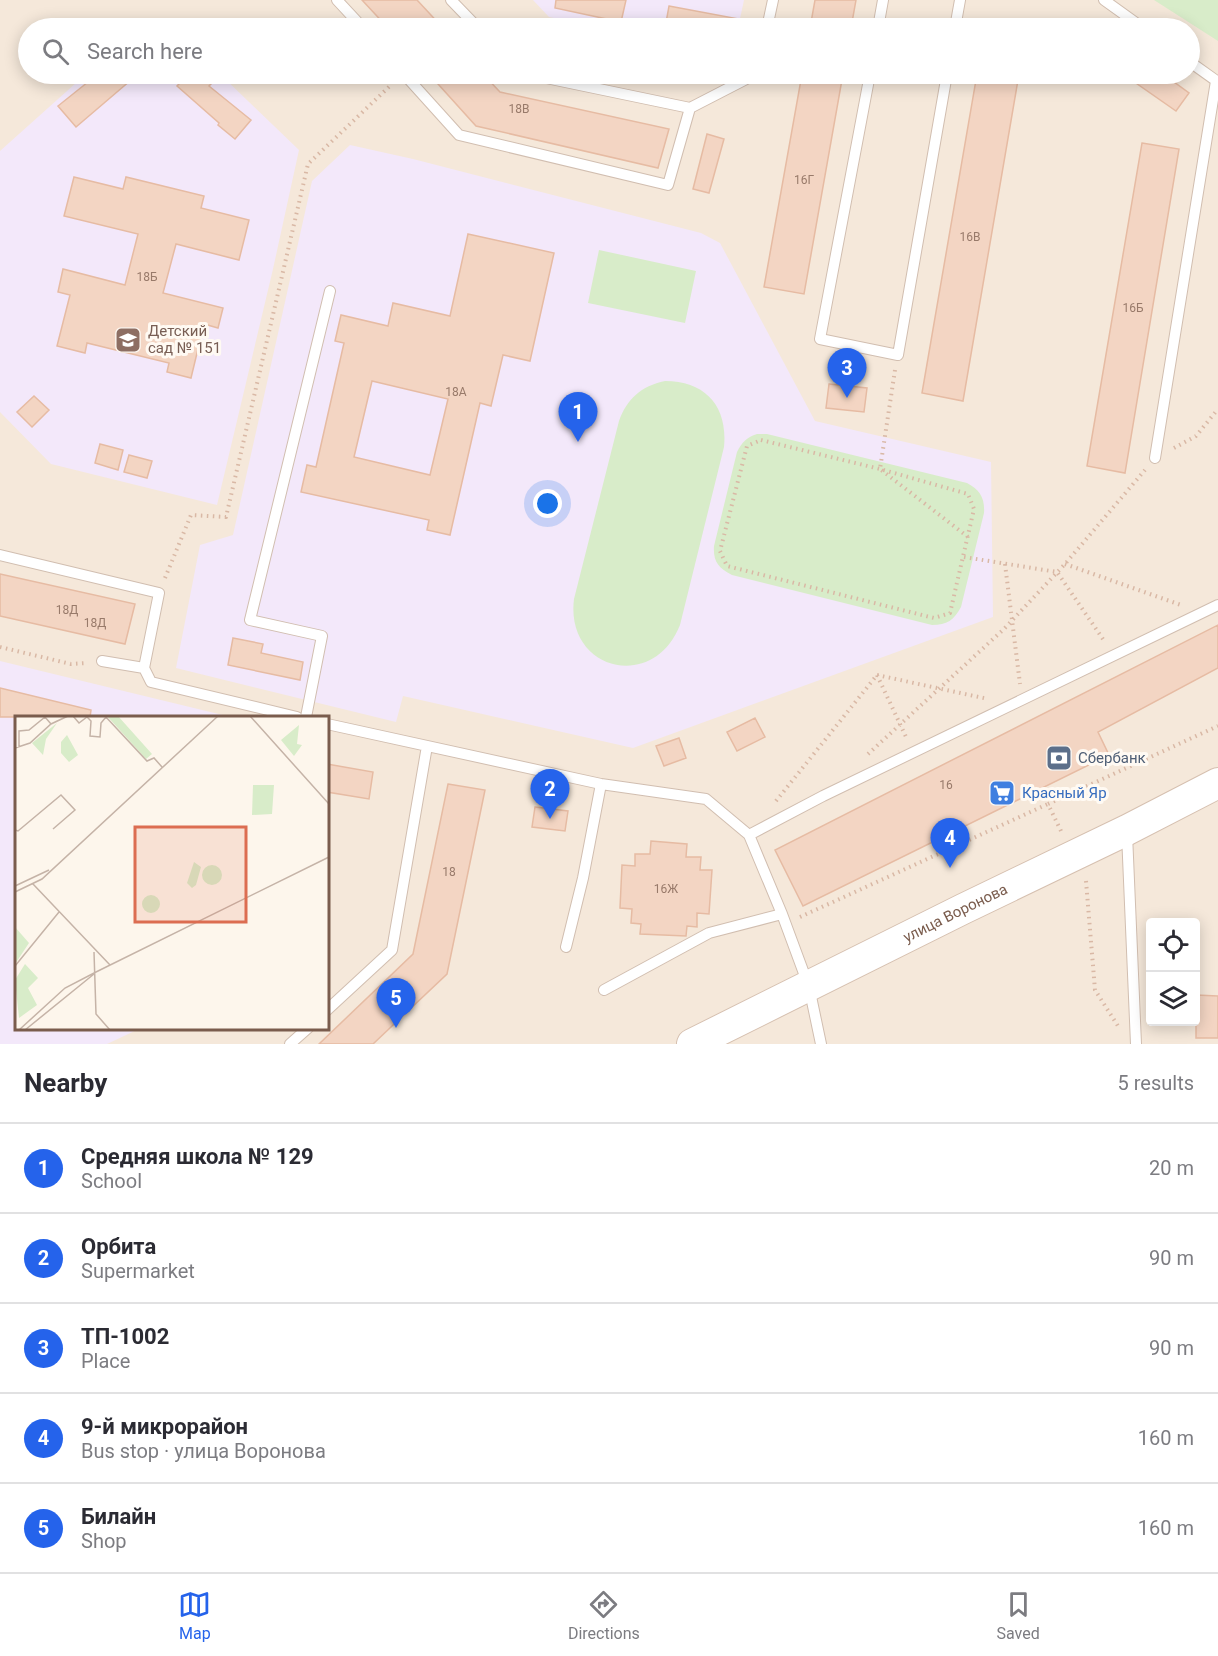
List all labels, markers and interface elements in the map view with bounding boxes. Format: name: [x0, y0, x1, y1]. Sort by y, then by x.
search box: [18, 18, 1200, 84]
icon: search: [39, 35, 72, 68]
text: Search here: [87, 39, 203, 64]
house number: 18В: [509, 102, 529, 116]
house number: 16Г: [794, 173, 814, 187]
house number: 16В: [960, 230, 980, 244]
house number: 18Б: [136, 270, 158, 284]
house number: 16Б: [1122, 301, 1144, 315]
place label: Детский сад № 151: [148, 322, 221, 357]
school or university icon: Детский сад № 151: [113, 325, 143, 355]
pin: 3: [828, 348, 866, 398]
house number: 18А: [445, 385, 467, 399]
pin: 1: [558, 392, 598, 442]
your location: [533, 489, 562, 518]
house number: 18Д: [56, 603, 78, 617]
house number: 18Д: [84, 616, 106, 630]
inset map: [15, 716, 328, 1029]
bank icon: Сбербанк: [1044, 743, 1074, 773]
place label: Сбербанк: [1078, 749, 1146, 767]
pin: 2: [530, 770, 570, 819]
house number: 16: [939, 778, 953, 792]
supermarket icon: Красный Яр: [987, 778, 1017, 808]
place label: Красный Яр: [1022, 784, 1107, 802]
pin: 4: [930, 818, 970, 868]
house number: 18: [442, 865, 456, 879]
street label: улица Воронова: [900, 880, 1010, 946]
house number: 16Ж: [654, 882, 678, 896]
map controls: [1146, 918, 1200, 1026]
button: locate: [1146, 918, 1200, 972]
button: layers: [1146, 972, 1200, 1026]
pin: 5: [376, 978, 416, 1028]
text: Nearby: [24, 1068, 107, 1098]
text: 5 results: [1118, 1071, 1194, 1095]
text: Средняя школа № 129: [81, 1144, 314, 1169]
text: 1: [38, 1156, 49, 1180]
text: 20 m: [1149, 1156, 1194, 1180]
text: School: [81, 1169, 142, 1193]
text: Орбита: [81, 1234, 156, 1259]
text: 2: [38, 1246, 49, 1270]
text: 90 m: [1149, 1246, 1194, 1270]
text: Supermarket: [81, 1259, 195, 1283]
text: ТП-1002: [81, 1324, 169, 1349]
text: 3: [38, 1336, 49, 1360]
text: 90 m: [1149, 1336, 1194, 1360]
text: Place: [81, 1349, 130, 1373]
text: 9-й микрорайон: [81, 1414, 248, 1439]
text: 4: [38, 1426, 49, 1450]
text: 160 m: [1138, 1426, 1194, 1450]
text: Bus stop · улица Воронова: [81, 1439, 326, 1463]
text: Билайн: [81, 1504, 156, 1529]
text: 5: [38, 1516, 49, 1540]
text: 160 m: [1138, 1516, 1194, 1540]
text: Shop: [81, 1529, 127, 1553]
tab: Map: [178, 1588, 211, 1643]
tab: Directions: [568, 1588, 640, 1643]
tab: Saved: [996, 1588, 1040, 1643]

